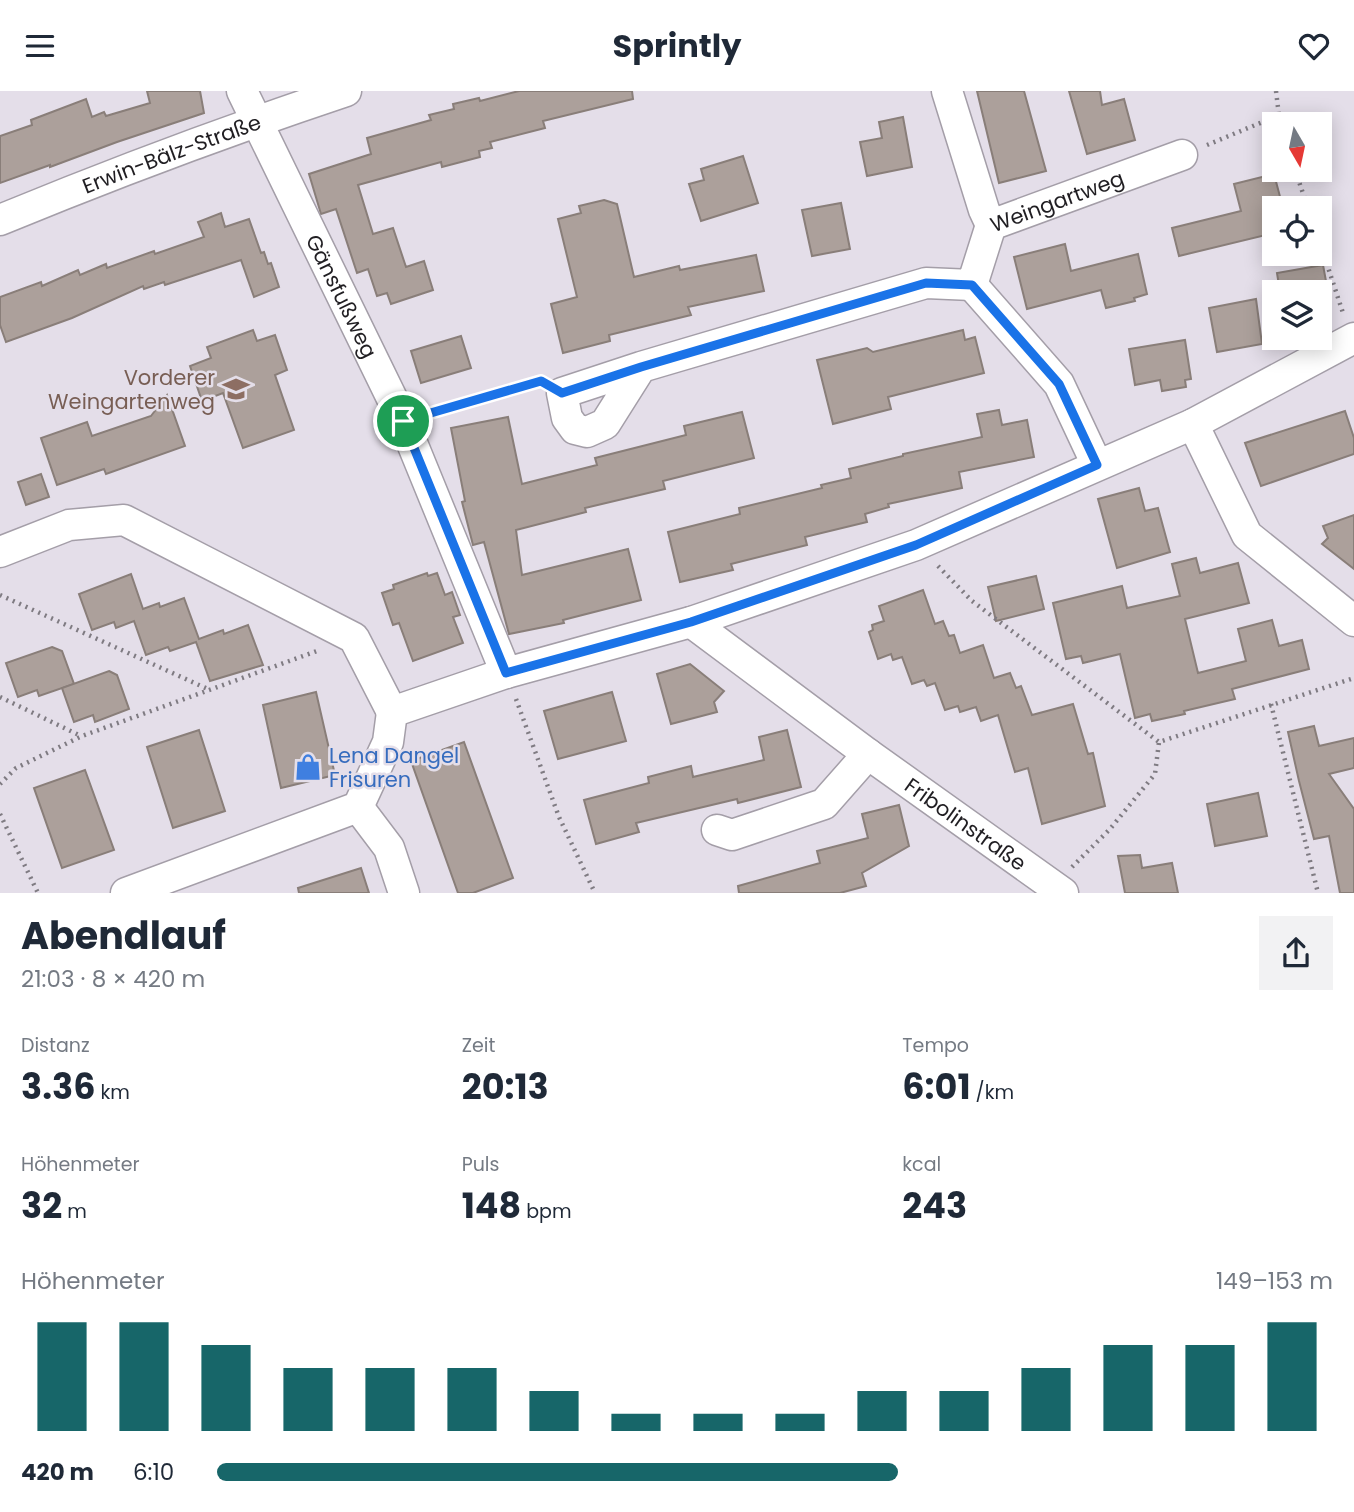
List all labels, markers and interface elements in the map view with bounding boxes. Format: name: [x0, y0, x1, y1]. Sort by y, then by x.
text: Sprintly: [613, 23, 741, 68]
icon: menu: [21, 27, 59, 65]
icon: heart: [1295, 27, 1333, 65]
street label: Erwin-Bälz-Straße: [78, 107, 265, 200]
north arrow: [1262, 112, 1332, 182]
map controls: [1262, 112, 1332, 350]
street label: Weingartweg: [986, 163, 1128, 239]
button: locate: [1262, 196, 1332, 266]
street label: Gänsfußweg: [300, 229, 384, 363]
button: layers: [1262, 280, 1332, 350]
place label: Vorderer Weingartenweg: [48, 363, 215, 416]
school or university icon: Vorderer Weingartenweg: [221, 374, 251, 404]
pin: [373, 391, 433, 451]
icon: arrive: [384, 402, 422, 440]
place label: Lena Dangel Frisuren: [329, 741, 459, 794]
shop icon: Lena Dangel Frisuren: [293, 752, 323, 782]
street label: Fribolinstraße: [899, 770, 1033, 877]
text: Abendlauf: [21, 909, 226, 962]
button: share: [1259, 916, 1333, 990]
text: 21:03 · 8 × 420 m: [21, 963, 205, 995]
text: Distanz: [21, 1032, 90, 1059]
text: Zeit: [462, 1032, 495, 1059]
text: Tempo: [902, 1032, 969, 1059]
text: 3.36: [21, 1062, 96, 1111]
text: 20:13: [462, 1062, 549, 1111]
text: 6:01: [902, 1062, 971, 1111]
text: km: [96, 1079, 130, 1106]
text: /km: [971, 1079, 1014, 1106]
text: Höhenmeter: [21, 1151, 140, 1178]
text: Puls: [462, 1151, 499, 1178]
text: kcal: [902, 1151, 941, 1178]
text: 32: [21, 1181, 62, 1230]
text: 148: [462, 1181, 521, 1230]
text: 243: [902, 1181, 967, 1230]
text: m: [62, 1198, 87, 1225]
text: bpm: [521, 1198, 572, 1225]
text: Höhenmeter: [21, 1265, 165, 1297]
text: 149–153 m: [1216, 1265, 1333, 1297]
text: 420 m: [21, 1456, 94, 1488]
text: 6:10: [133, 1456, 174, 1488]

